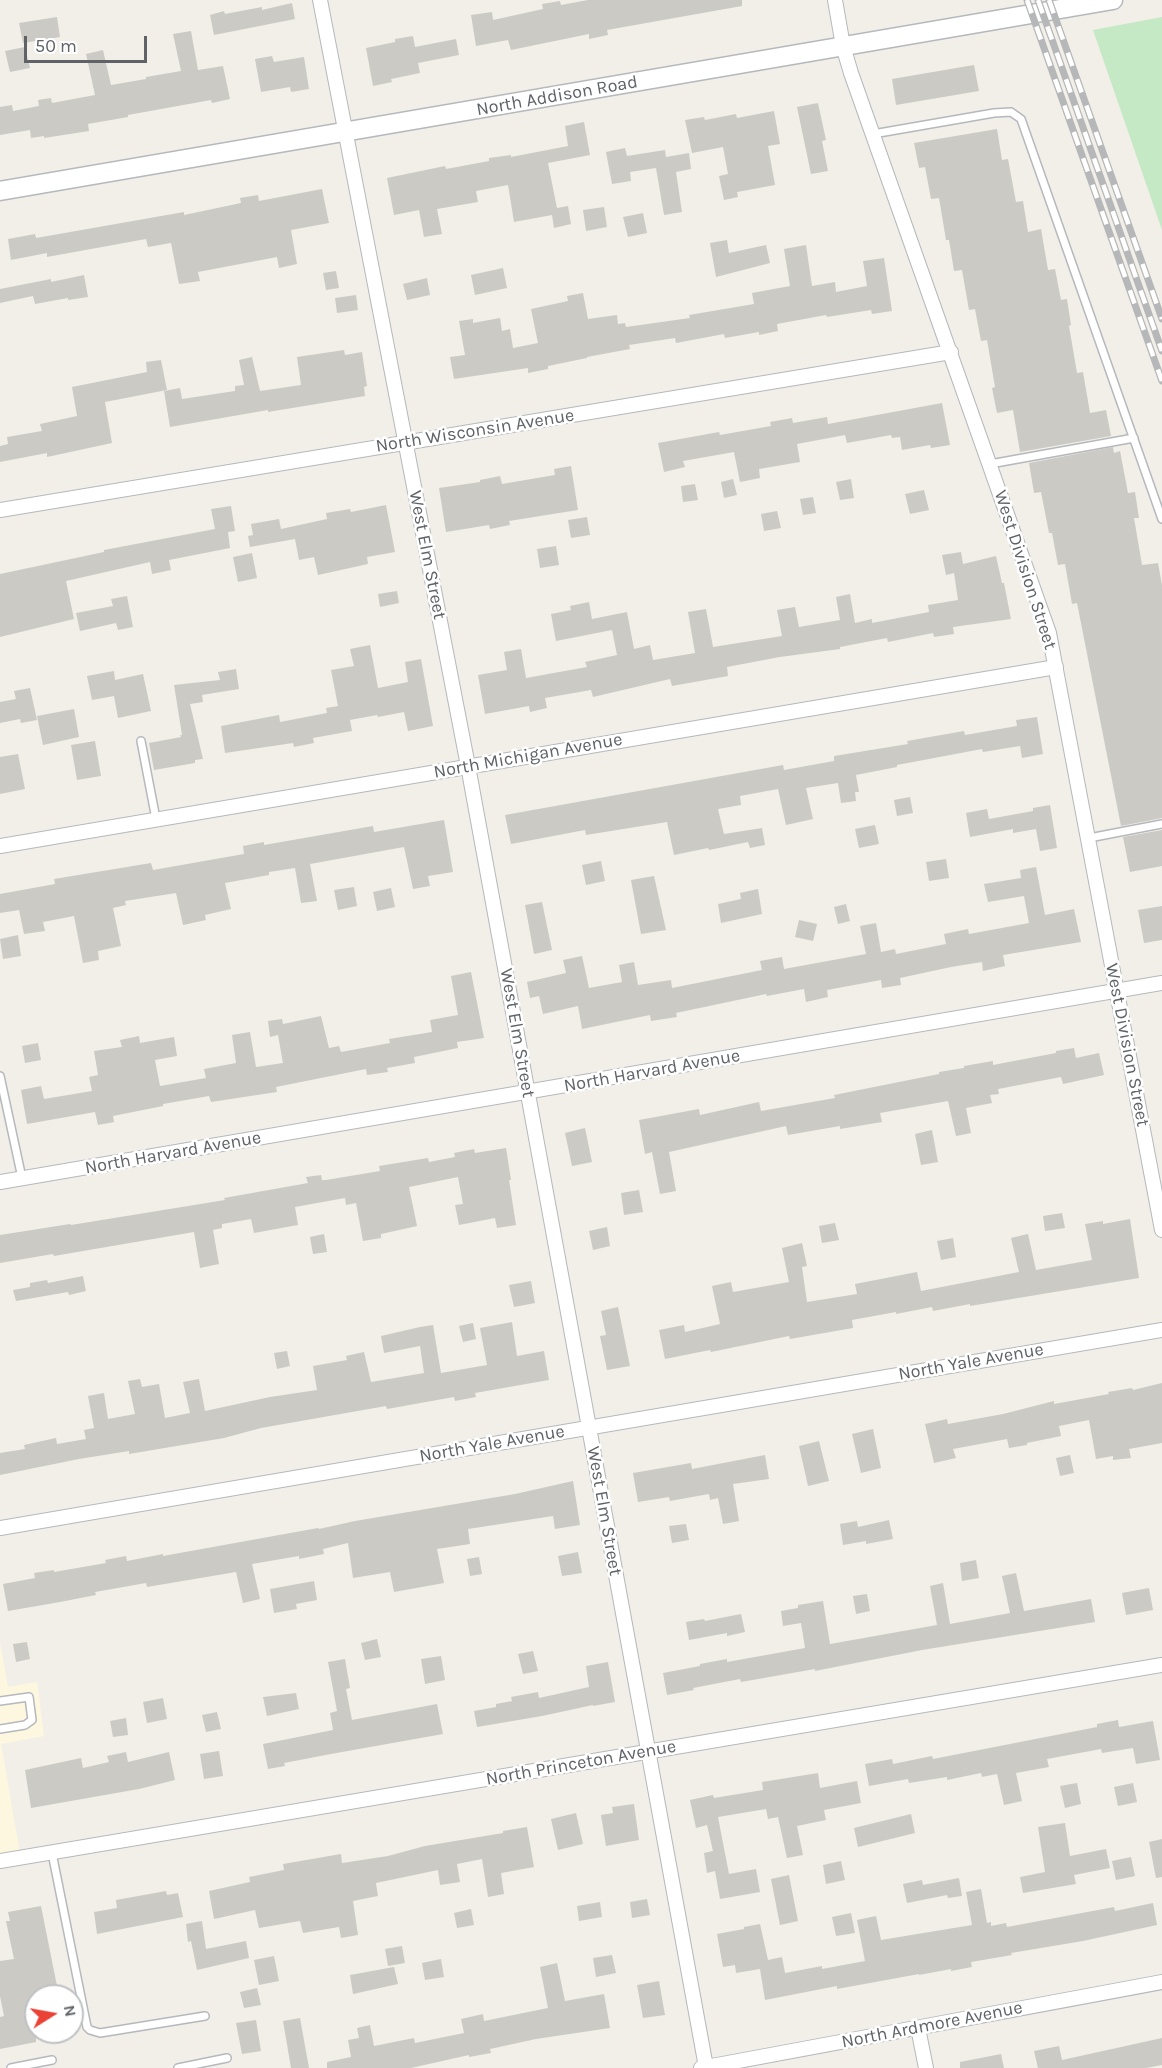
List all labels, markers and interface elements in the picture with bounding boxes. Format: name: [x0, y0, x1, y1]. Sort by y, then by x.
scale bar: [27, 24, 150, 62]
text: 50 m: [35, 35, 77, 57]
street label: North Addison Road: [475, 71, 639, 121]
street label: North Wisconsin Avenue: [374, 405, 576, 457]
street label: West Division Street: [989, 488, 1061, 652]
street label: West Elm Street: [404, 489, 450, 621]
street label: North Michigan Avenue: [432, 729, 624, 783]
street label: West Division Street: [1101, 961, 1153, 1129]
street label: West Elm Street: [495, 967, 539, 1099]
street label: North Harvard Avenue: [562, 1045, 742, 1097]
street label: North Harvard Avenue: [83, 1127, 263, 1179]
street label: North Yale Avenue: [897, 1339, 1045, 1385]
street label: North Yale Avenue: [418, 1421, 566, 1467]
street label: West Elm Street: [582, 1445, 626, 1577]
street label: North Princeton Avenue: [484, 1736, 678, 1790]
north arrow: [24, 1984, 84, 2044]
street label: North Ardmore Avenue: [840, 1997, 1024, 2053]
text: N: [60, 2003, 81, 2018]

